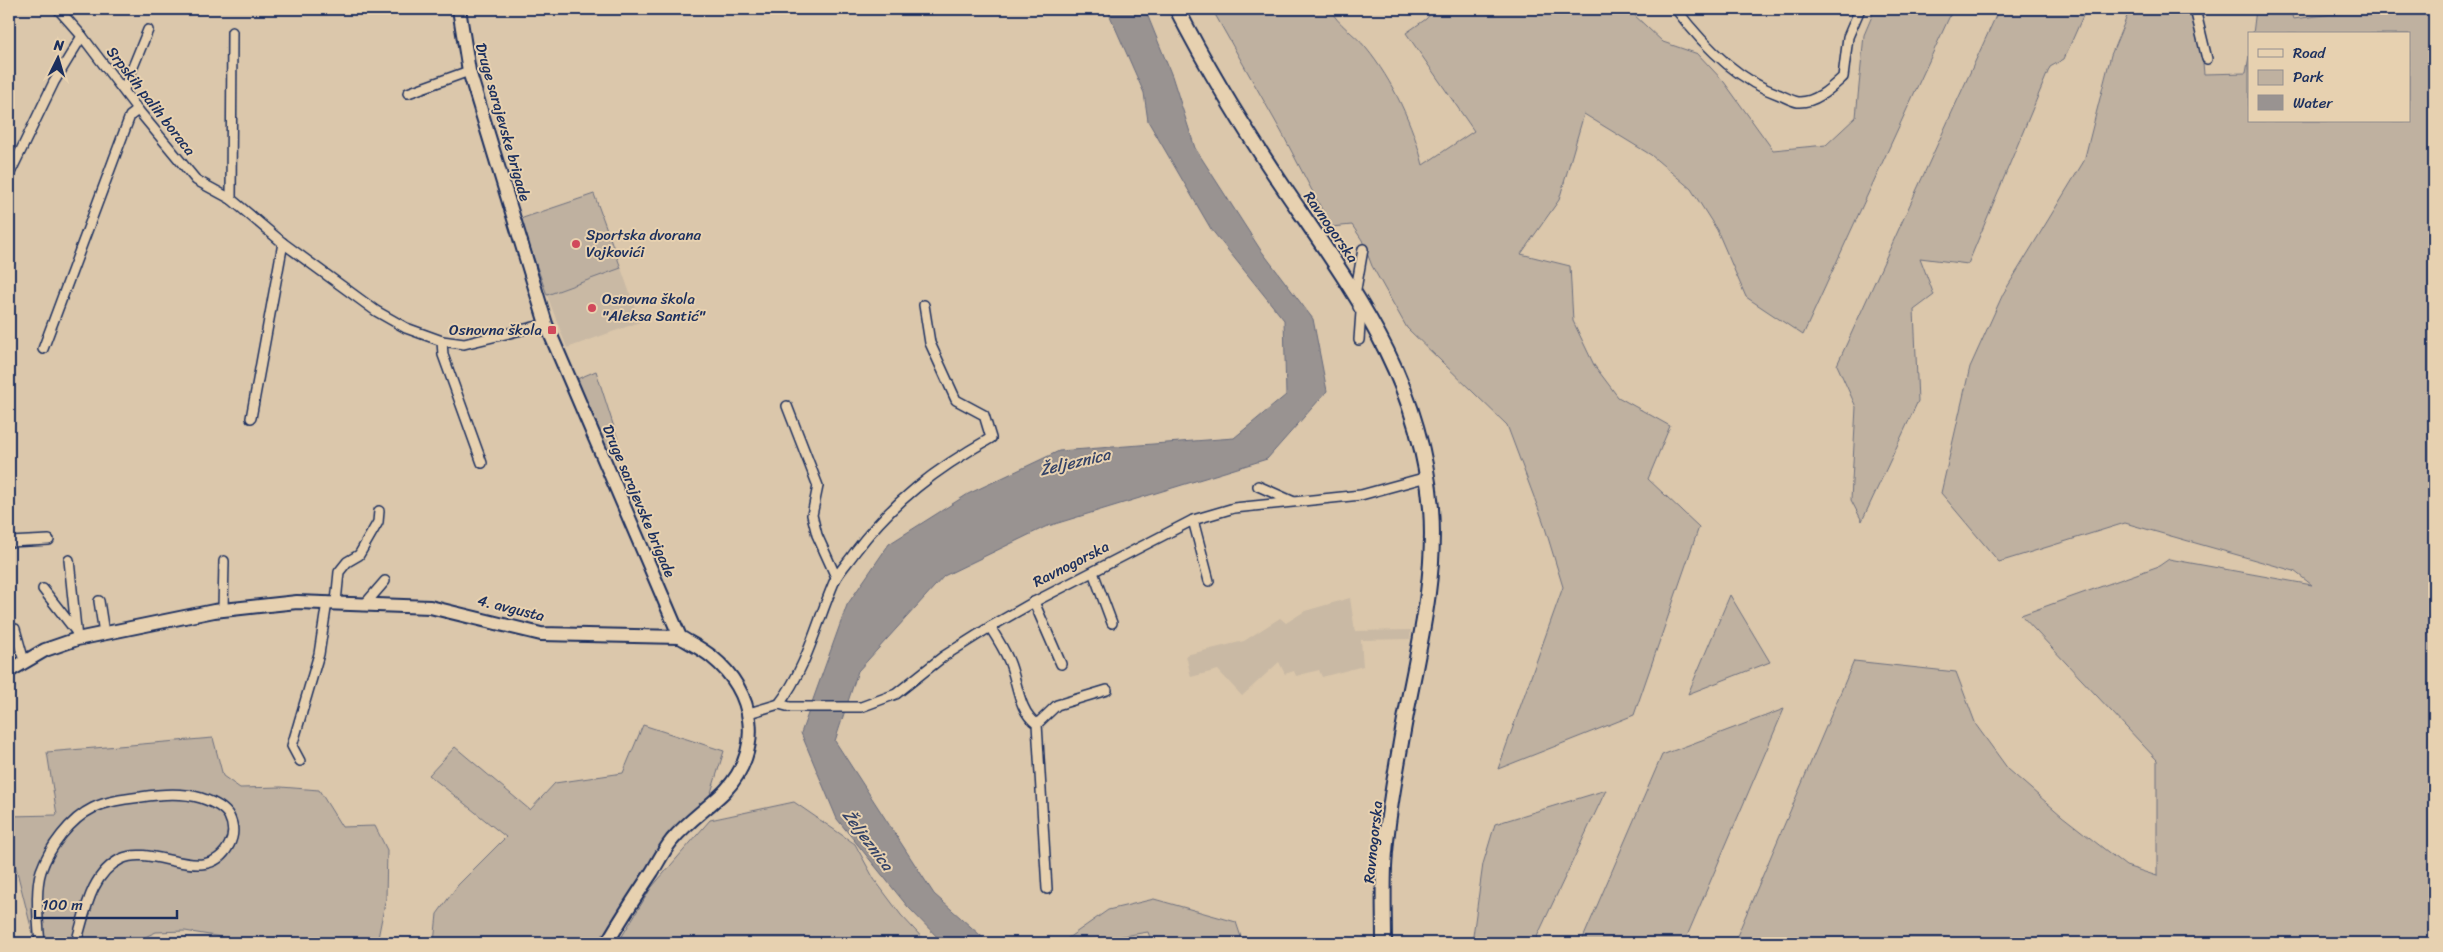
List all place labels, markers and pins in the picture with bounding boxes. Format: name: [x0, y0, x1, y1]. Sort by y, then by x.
place label: Sportska dvorana Vojkovići: [586, 222, 702, 265]
marker: Sportska dvorana Vojkovići: [570, 238, 582, 250]
place label: Osnovna škola "Aleksa Santić": [602, 286, 706, 329]
marker: Osnovna škola "Aleksa Santić": [586, 302, 598, 314]
place label: Osnovna škola: [449, 317, 542, 343]
marker: Osnovna škola: [546, 324, 558, 336]

